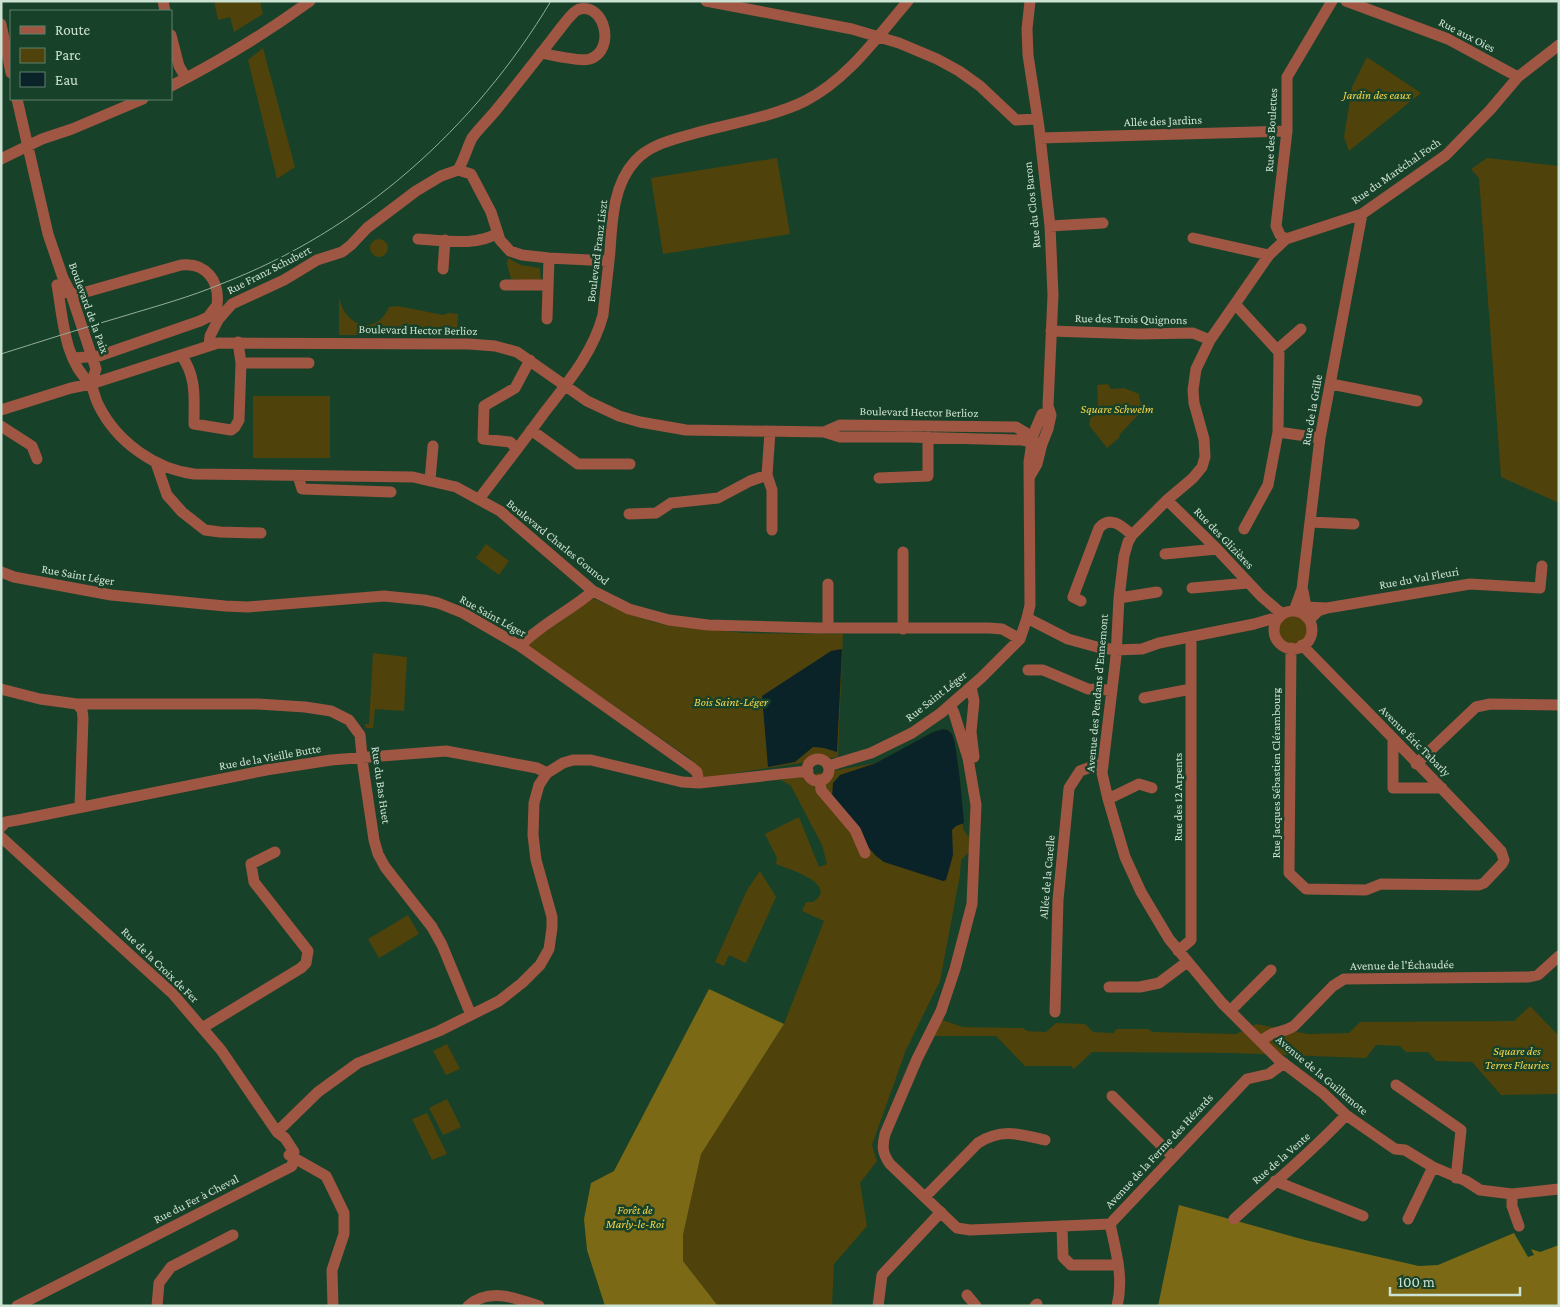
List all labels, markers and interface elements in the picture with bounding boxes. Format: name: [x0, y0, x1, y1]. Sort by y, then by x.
legend: [10, 10, 172, 100]
street label: Rue aux Oies: [1436, 15, 1498, 55]
text: Route: [55, 22, 90, 38]
text: Parc: [55, 47, 81, 63]
text: Eau: [55, 72, 78, 88]
street label: Rue des Boulettes: [1262, 87, 1280, 172]
park label: Jardin des eaux: [1341, 88, 1412, 102]
street label: Allée des Jardins: [1124, 113, 1203, 129]
street label: Rue du Maréchal Foch: [1349, 135, 1444, 207]
street label: Rue du Clos Baron: [1020, 160, 1044, 249]
street label: Boulevard Franz Liszt: [584, 198, 610, 303]
street label: Rue Franz Schubert: [225, 242, 314, 297]
street label: Boulevard de la Paix: [66, 261, 112, 356]
street label: Rue des Trois Quignons: [1075, 311, 1188, 327]
street label: Boulevard Hector Berlioz: [359, 322, 477, 338]
street label: Rue de la Grille: [1299, 373, 1325, 447]
park label: Square Schwelm: [1081, 402, 1154, 416]
street label: Boulevard Hector Berlioz: [860, 404, 978, 420]
street label: Boulevard Charles Gounod: [504, 496, 613, 588]
street label: Rue des Glizières: [1191, 504, 1257, 572]
street label: Rue Saint Léger: [40, 562, 116, 588]
street label: Rue du Val Fleuri: [1378, 564, 1460, 592]
street label: Rue Saint Léger: [457, 592, 529, 640]
street label: Avenue des Pendans d'Ennemont: [1083, 612, 1111, 773]
street label: Rue Saint Léger: [903, 667, 970, 724]
street label: Rue Jacques Sébastien Clérambourg: [1269, 688, 1283, 858]
park label: Bois Saint-Léger: [694, 695, 769, 709]
street label: Avenue Éric Tabarly: [1376, 702, 1454, 780]
street label: Rue de la Vieille Butte: [218, 741, 322, 773]
street label: Rue du Bas Huet: [369, 745, 393, 826]
street label: Rue des 12 Arpents: [1171, 752, 1185, 841]
street label: Allée de la Carelle: [1036, 834, 1058, 920]
street label: Rue de la Croix de Fer: [118, 924, 202, 1006]
street label: Avenue de l'Échaudée: [1350, 957, 1454, 973]
street label: Avenue de la Guillemote: [1273, 1032, 1371, 1118]
park label: Square des Terres Fleuries: [1485, 1044, 1549, 1072]
street label: Avenue de la Ferme des Hézards: [1102, 1090, 1216, 1211]
street label: Rue de la Vente: [1249, 1129, 1313, 1187]
street label: Rue du Fer à Cheval: [151, 1172, 241, 1226]
park label: Forêt de Marly-le-Roi: [605, 1203, 665, 1231]
scale bar: [1390, 1264, 1520, 1296]
text: 100 m: [1398, 1274, 1435, 1290]

